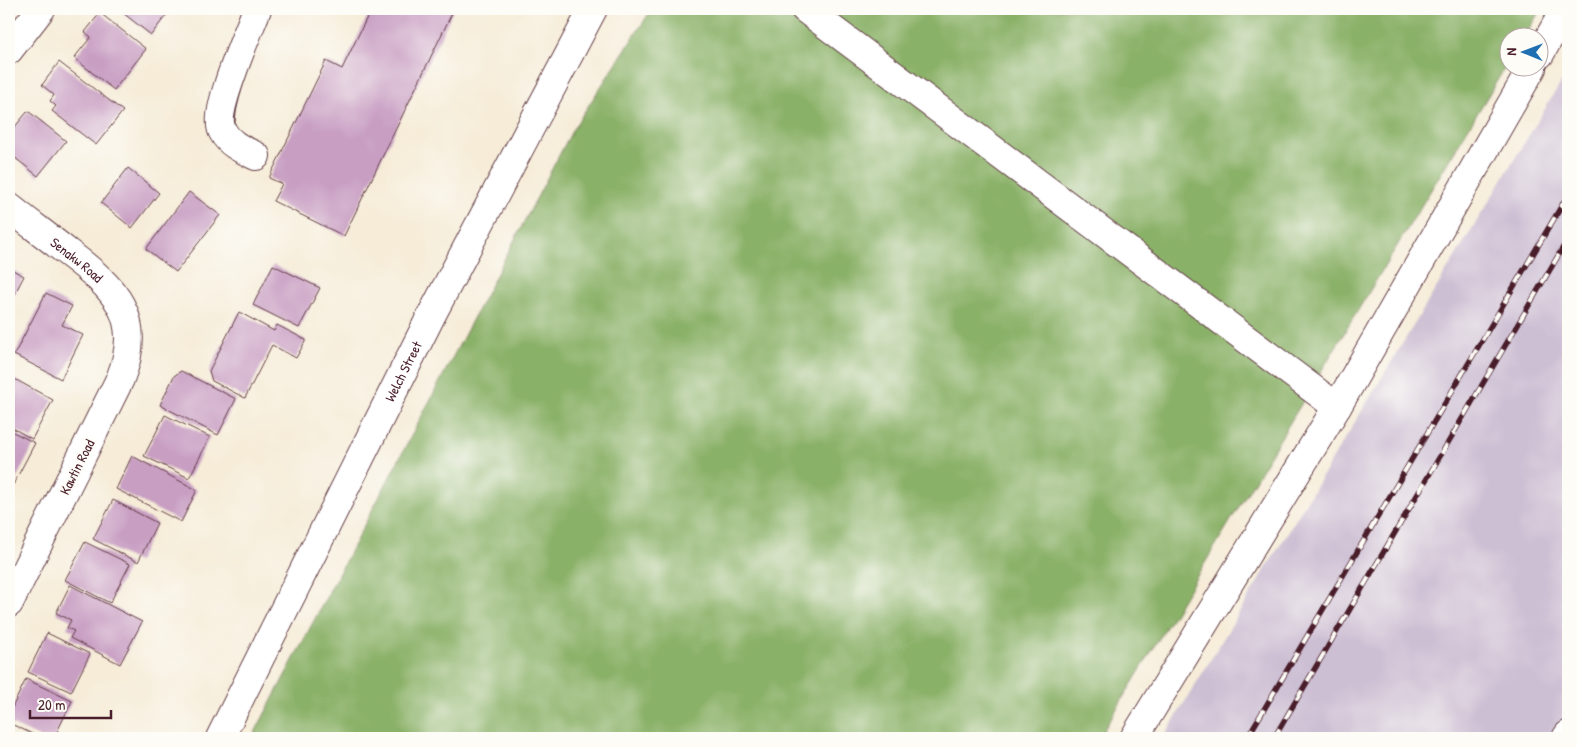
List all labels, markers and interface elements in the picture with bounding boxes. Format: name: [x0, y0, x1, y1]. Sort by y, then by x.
north arrow: [1500, 28, 1550, 78]
text: N: [1501, 47, 1520, 56]
street label: Senakw Road: [47, 233, 108, 287]
street label: Welch Street: [380, 338, 426, 404]
street label: Kawtin Road: [55, 435, 99, 498]
scale bar: [30, 687, 111, 719]
text: 20 m: [38, 694, 65, 715]

